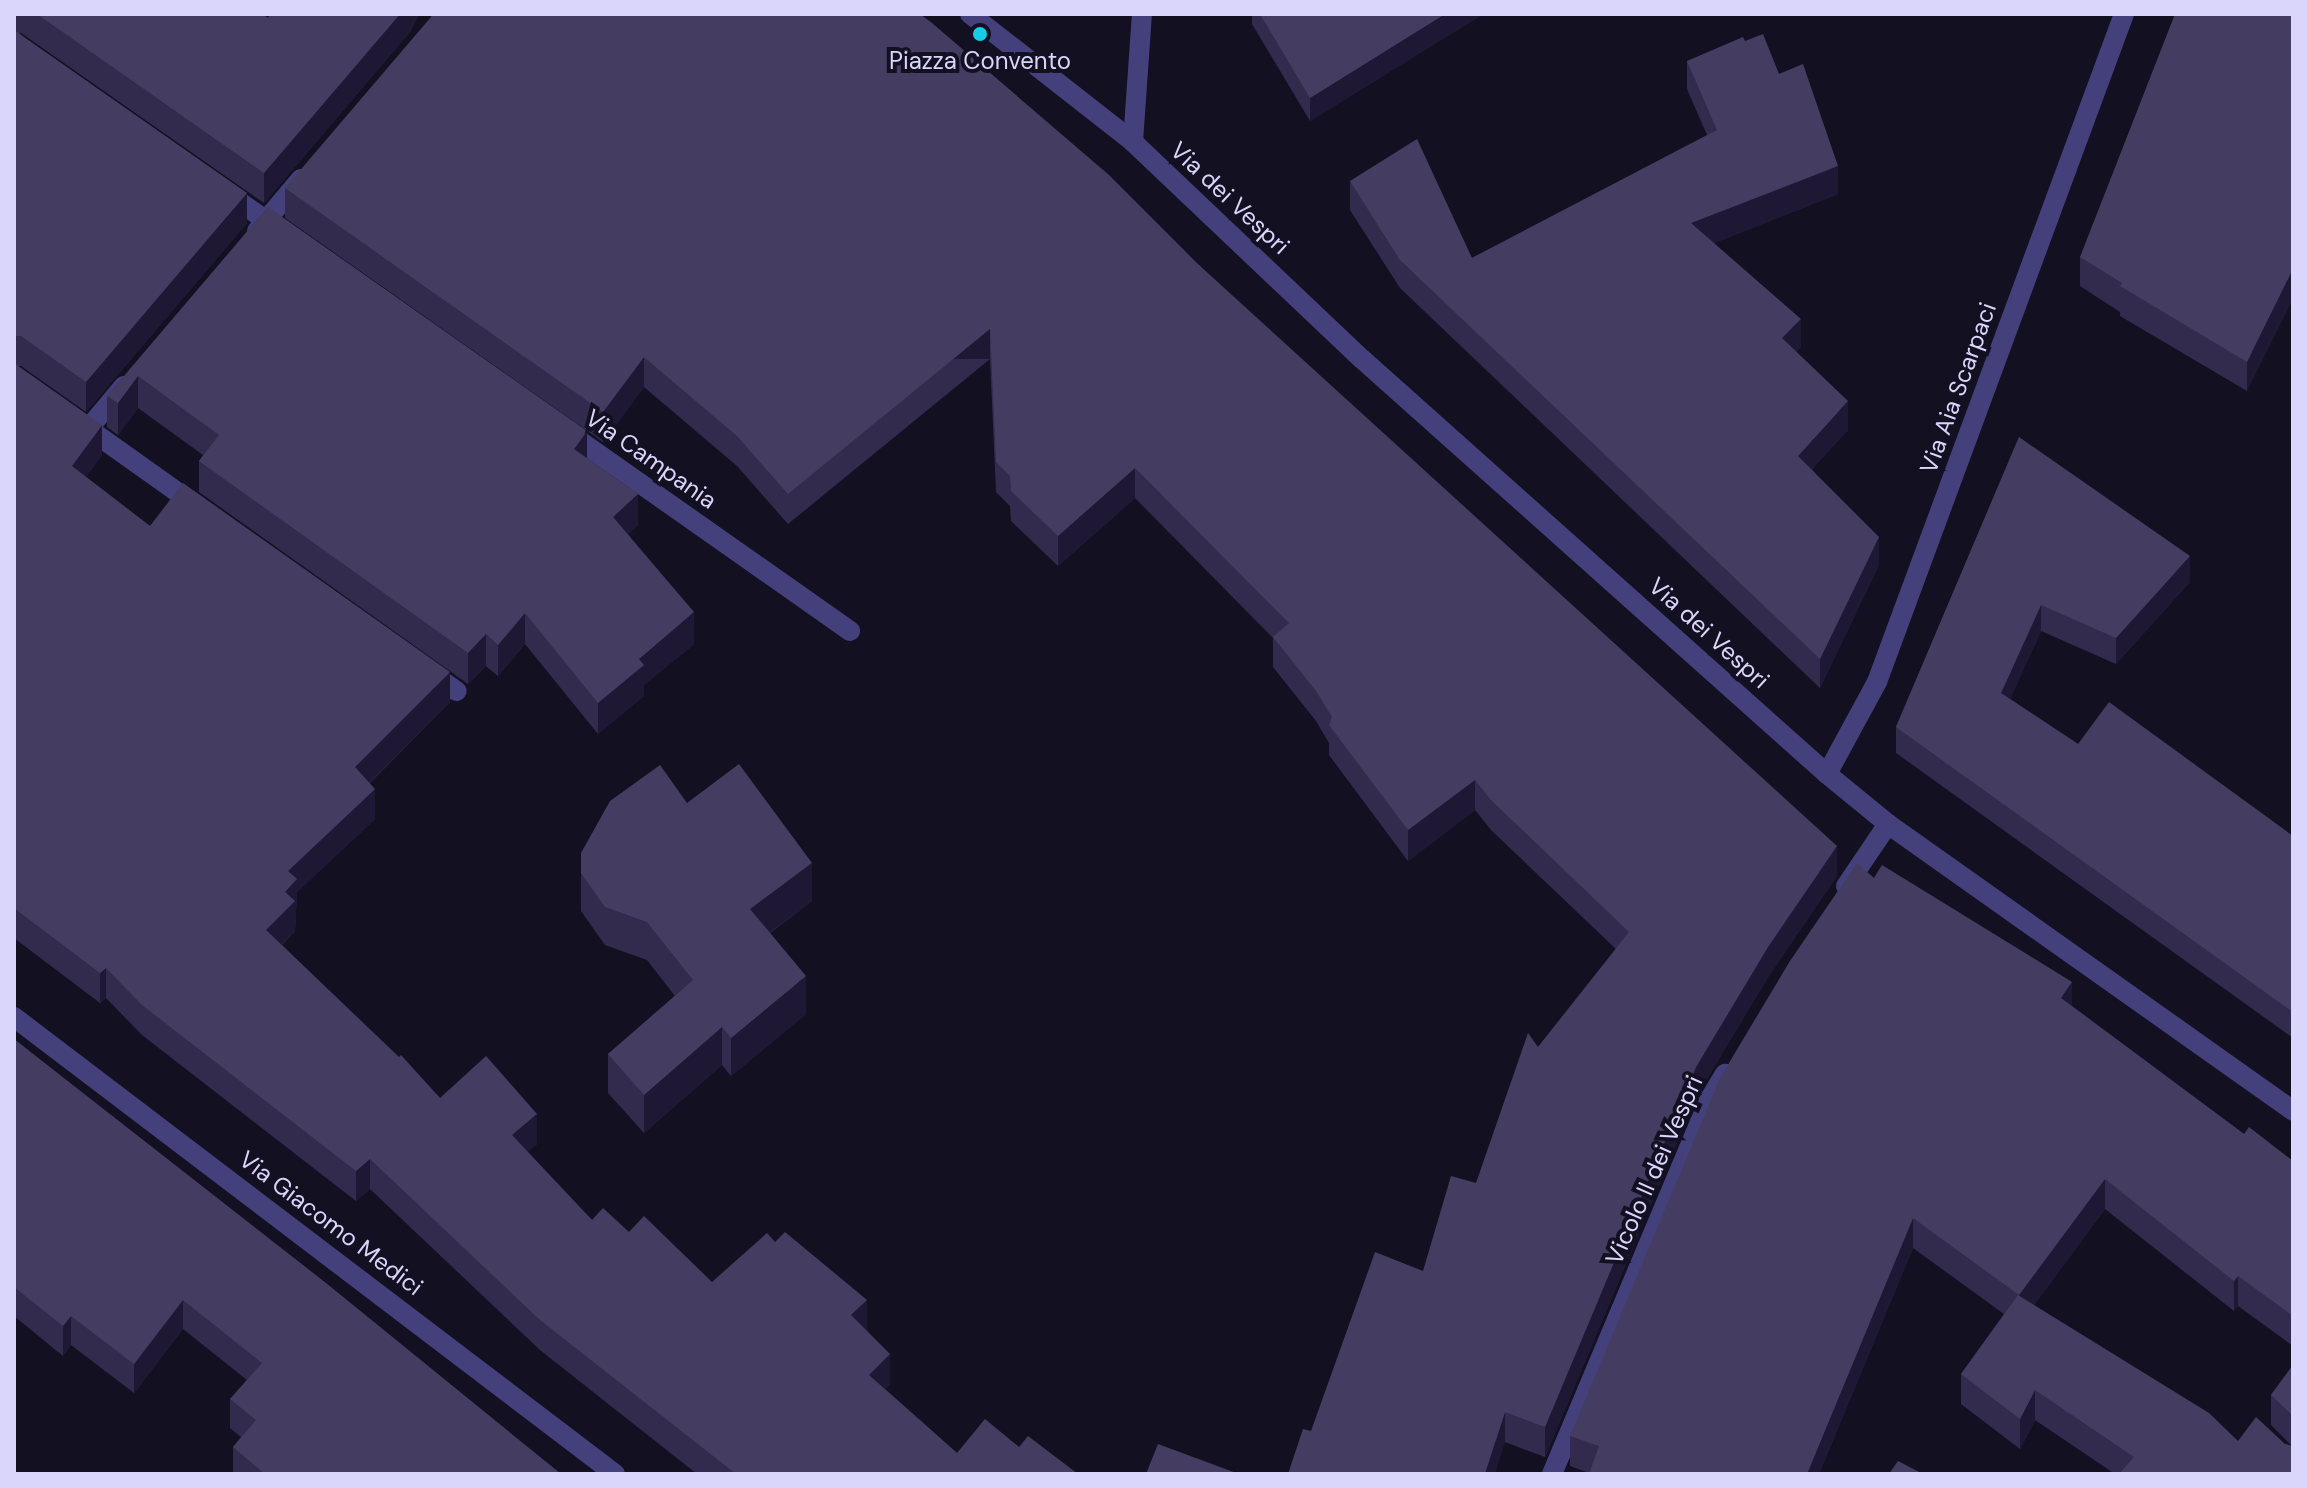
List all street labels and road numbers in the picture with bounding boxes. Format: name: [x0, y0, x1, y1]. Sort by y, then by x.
street label: Via dei Vespri: [1165, 136, 1295, 260]
street label: Via Aia Scarpaci: [1914, 299, 2002, 477]
street label: Via Campania: [580, 403, 722, 515]
street label: Via dei Vespri: [1643, 571, 1775, 695]
street label: Vicolo II dei Vespri: [1599, 1071, 1709, 1269]
street label: Via Giacomo Medici: [234, 1145, 428, 1301]

